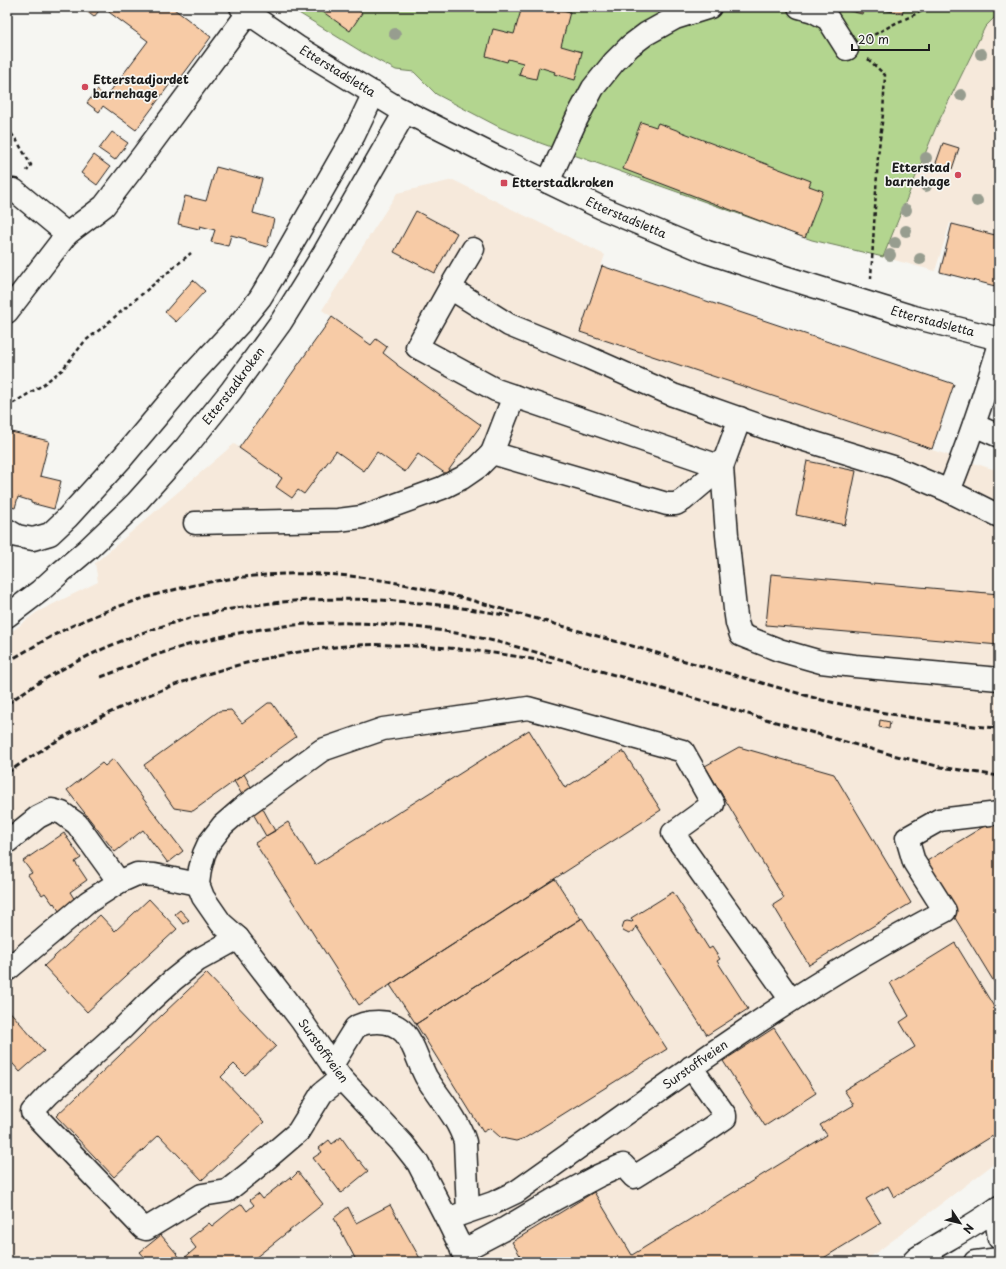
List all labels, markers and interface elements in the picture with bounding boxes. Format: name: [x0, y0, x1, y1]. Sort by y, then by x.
scale bar: [852, 26, 929, 52]
text: 20 m: [858, 30, 889, 48]
street label: Etterstadsletta: [296, 40, 380, 101]
place label: Etterstadjordet barnehage: [93, 70, 189, 102]
marker: Etterstadjordet barnehage: [80, 82, 90, 92]
place label: Etterstad barnehage: [885, 158, 950, 190]
marker: Etterstad barnehage: [953, 170, 963, 180]
place label: Etterstadkroken: [512, 173, 614, 191]
marker: Etterstadkroken: [499, 178, 509, 188]
street label: Etterstadsletta: [583, 192, 670, 242]
street label: Etterstadsletta: [889, 301, 977, 340]
street label: Etterstadkroken: [197, 343, 268, 428]
street label: Surstoffveien: [294, 1015, 353, 1086]
street label: Surstoffveien: [658, 1035, 731, 1093]
north arrow: [940, 1203, 980, 1243]
text: N: [959, 1221, 978, 1238]

